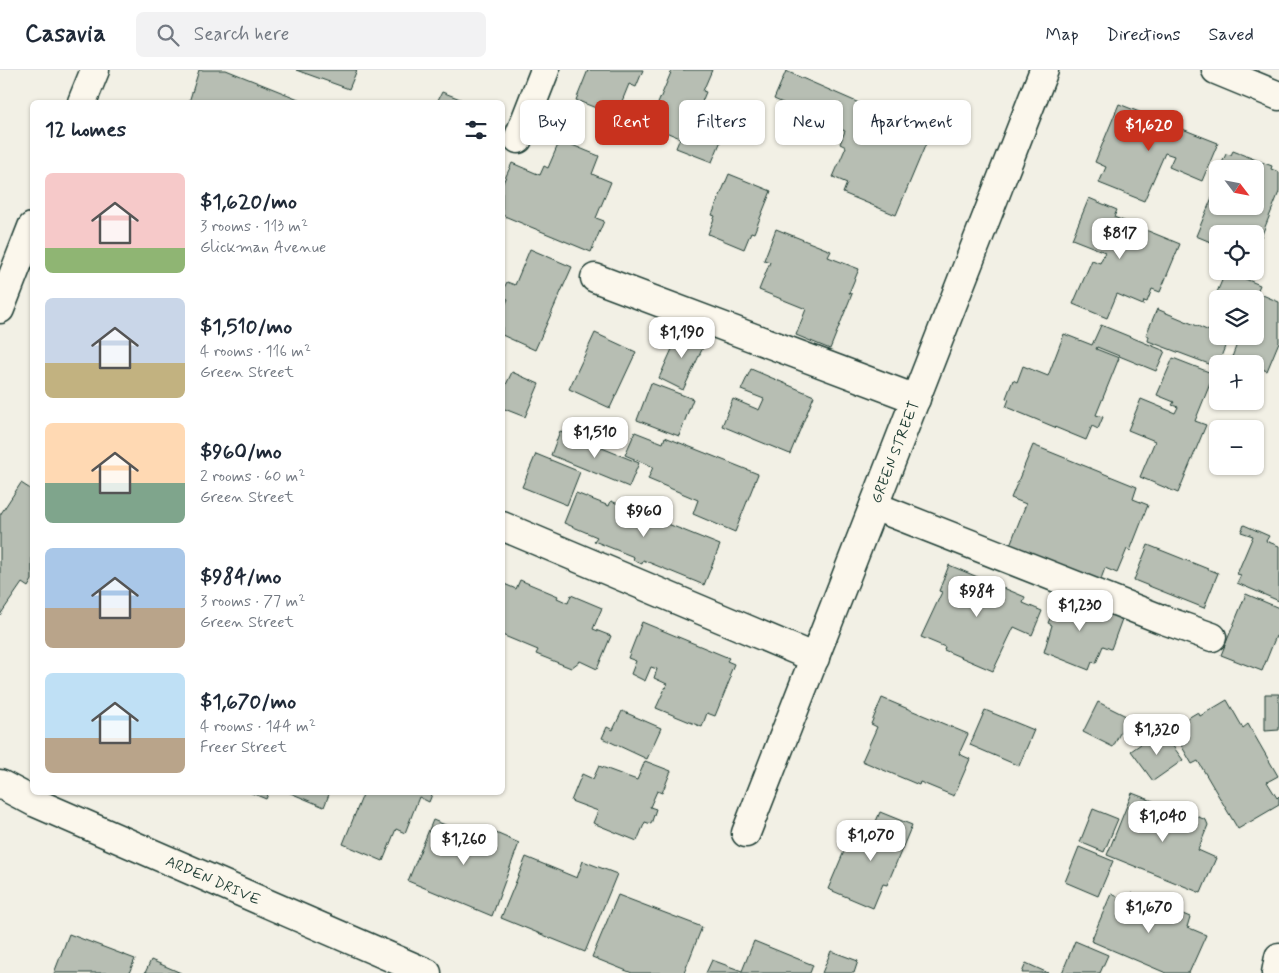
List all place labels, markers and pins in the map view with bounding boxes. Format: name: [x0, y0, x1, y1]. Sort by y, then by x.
pin: $1,620: [1108, 109, 1190, 152]
pin: $817: [1090, 218, 1150, 260]
pin: $1,190: [641, 316, 723, 359]
pin: $1,510: [554, 416, 636, 459]
pin: $960: [614, 496, 674, 538]
pin: $984: [947, 576, 1007, 618]
pin: $1,230: [1039, 590, 1121, 632]
pin: $1,320: [1116, 714, 1198, 756]
pin: $1,040: [1122, 800, 1204, 843]
pin: $1,070: [830, 820, 912, 862]
pin: $1,260: [423, 824, 505, 866]
pin: $1,670: [1108, 892, 1190, 934]

